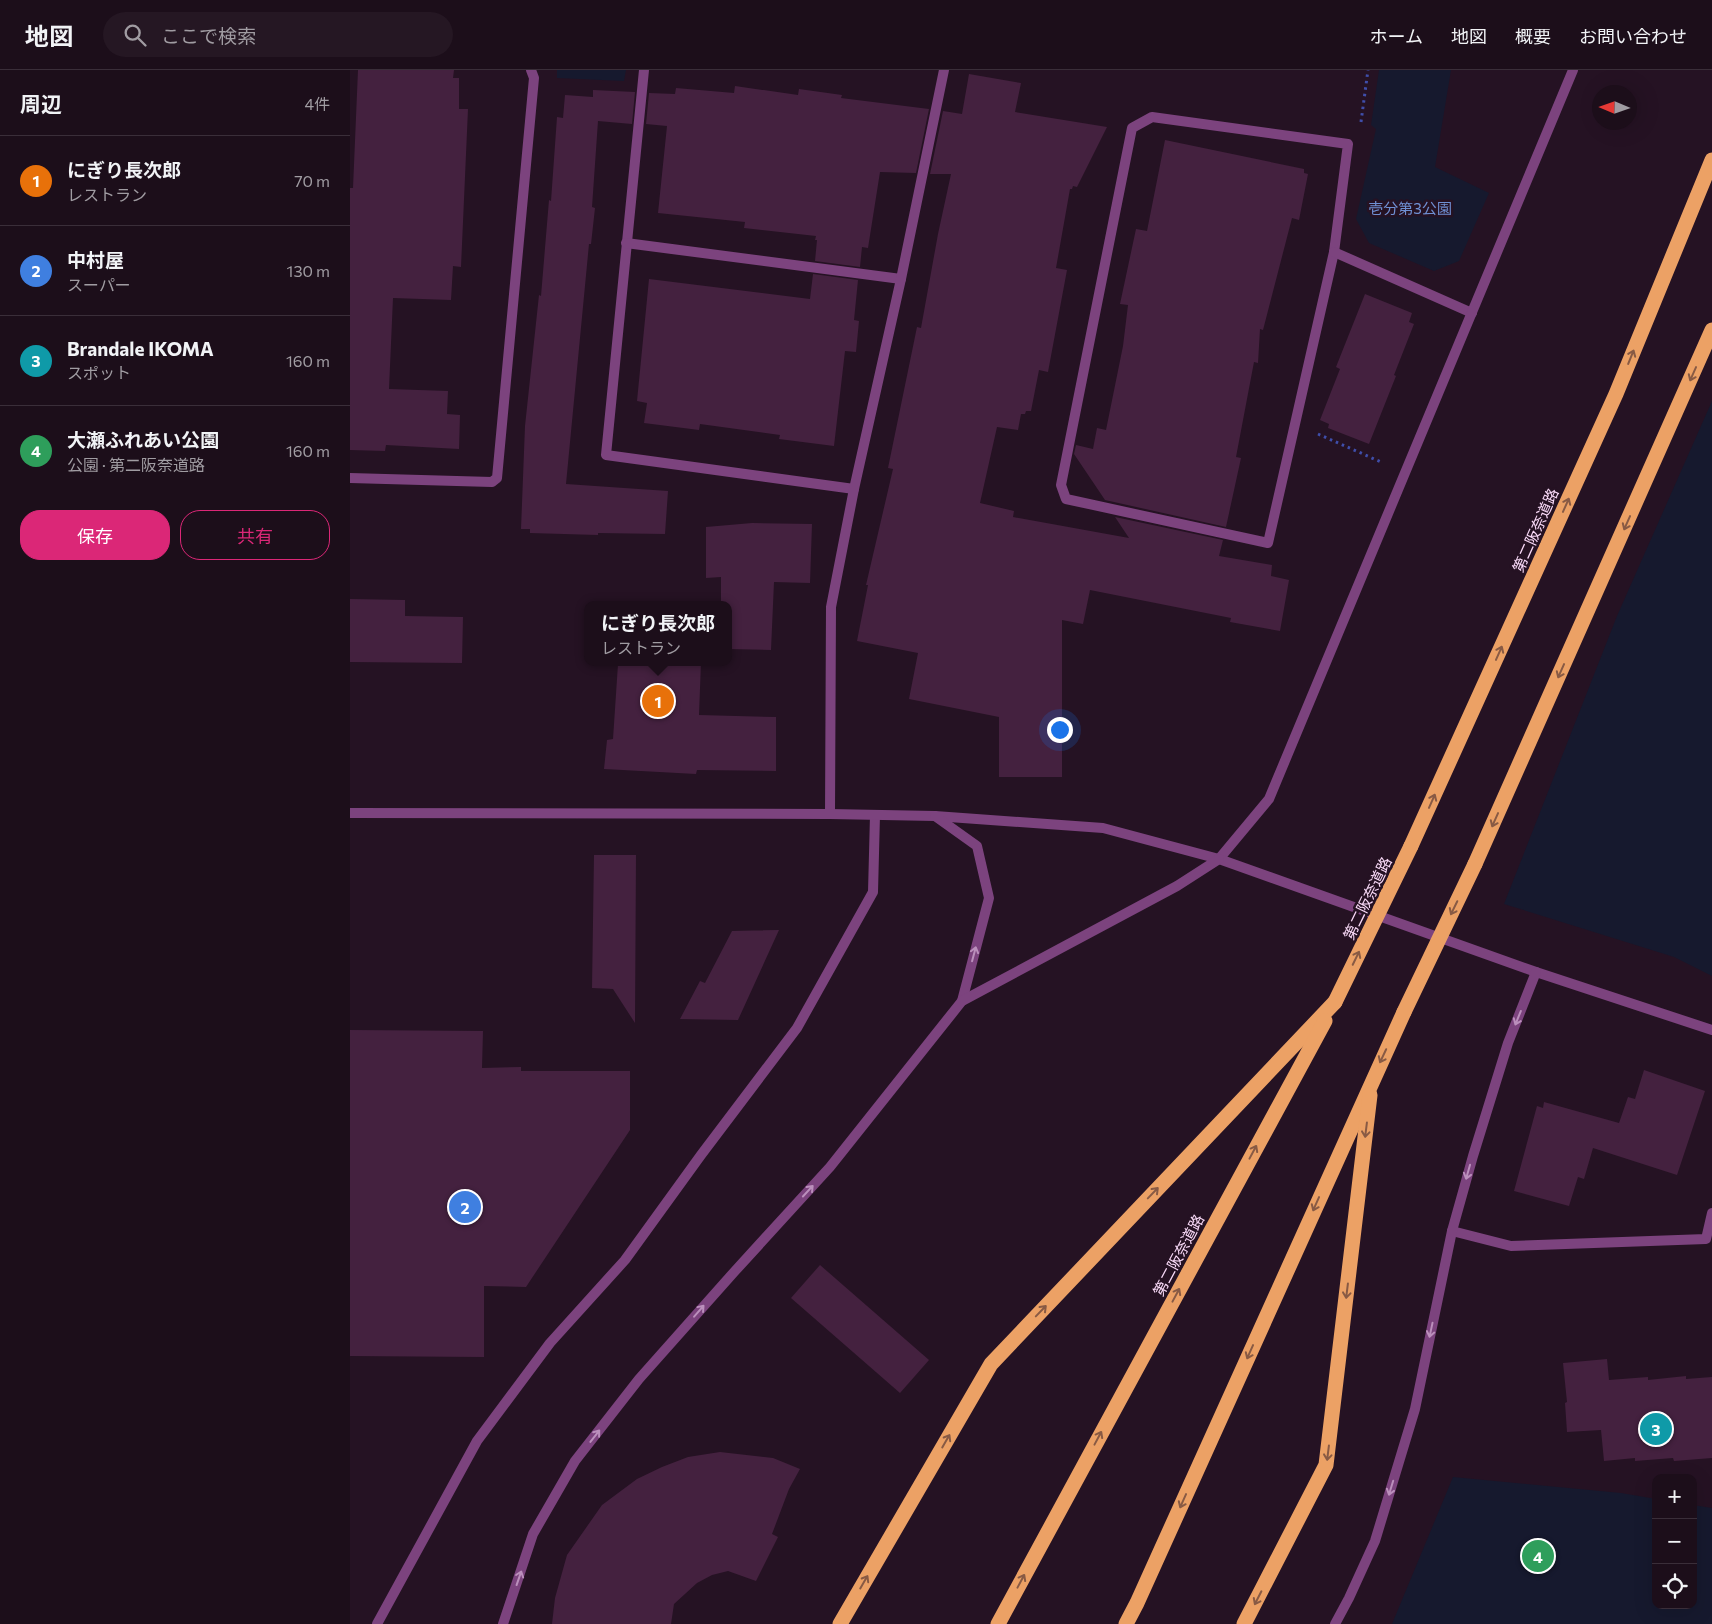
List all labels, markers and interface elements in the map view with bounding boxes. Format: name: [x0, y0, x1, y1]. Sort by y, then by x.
search box: [103, 12, 453, 57]
text: 地図: [25, 21, 73, 50]
icon: search: [121, 21, 149, 49]
text: ここで検索: [161, 24, 256, 47]
text: ホーム: [1370, 25, 1423, 47]
text: 地図: [1451, 25, 1487, 47]
text: 概要: [1515, 25, 1551, 47]
text: お問い合わせ: [1579, 25, 1687, 47]
north arrow: [1592, 85, 1637, 130]
text: 周辺: [20, 91, 62, 116]
text: 4件: [304, 94, 330, 113]
text: にぎり長次郎: [67, 158, 181, 181]
text: 1: [32, 171, 40, 190]
text: 70 m: [294, 171, 330, 190]
text: レストラン: [67, 185, 147, 204]
park label: 壱分第3公園: [1368, 199, 1452, 217]
text: 中村屋: [67, 248, 124, 271]
text: 2: [31, 261, 41, 280]
text: 130 m: [287, 261, 330, 280]
text: スーパー: [67, 275, 131, 294]
text: Brandale IKOMA: [67, 337, 214, 360]
one-way arrow: [1627, 350, 1637, 365]
text: 3: [31, 351, 41, 370]
text: 160 m: [286, 351, 330, 370]
text: スポット: [67, 363, 131, 382]
one-way arrow: [1687, 366, 1697, 381]
text: 大瀬ふれあい公園: [67, 428, 219, 451]
text: 4: [31, 441, 41, 460]
text: 160 m: [286, 441, 330, 460]
text: 公園 · 第二阪奈道路: [67, 455, 205, 474]
street label: 第二阪奈道路: [1508, 485, 1562, 575]
one-way arrow: [1561, 498, 1571, 513]
button: 保存: [20, 510, 170, 560]
button: 共有: [180, 510, 330, 560]
one-way arrow: [1621, 515, 1631, 530]
popup: [584, 601, 732, 666]
text: にぎり長次郎: [601, 611, 715, 634]
text: レストラン: [601, 638, 681, 657]
one-way arrow: [1494, 646, 1504, 661]
one-way arrow: [1555, 663, 1565, 678]
pin: 1: [642, 682, 674, 720]
your location: [1047, 717, 1073, 743]
one-way arrow: [1427, 794, 1437, 809]
one-way arrow: [1489, 812, 1499, 827]
street label: 第二阪奈道路: [1339, 854, 1395, 942]
one-way arrow: [1448, 900, 1458, 915]
one-way arrow: [970, 947, 979, 963]
one-way arrow: [1352, 951, 1361, 966]
one-way arrow: [1513, 1009, 1522, 1025]
one-way arrow: [1378, 1048, 1387, 1063]
one-way arrow: [1361, 1122, 1371, 1138]
one-way arrow: [1248, 1145, 1258, 1160]
one-way arrow: [1463, 1164, 1472, 1180]
one-way arrow: [802, 1184, 814, 1197]
one-way arrow: [1147, 1187, 1159, 1200]
pin: 2: [449, 1188, 481, 1226]
one-way arrow: [1311, 1196, 1321, 1211]
street label: 第二阪奈道路: [1149, 1211, 1207, 1299]
one-way arrow: [1342, 1283, 1352, 1299]
one-way arrow: [1171, 1288, 1181, 1303]
one-way arrow: [693, 1305, 704, 1318]
one-way arrow: [1035, 1305, 1047, 1317]
one-way arrow: [1426, 1322, 1436, 1338]
one-way arrow: [1244, 1344, 1254, 1359]
pin: 3: [1640, 1410, 1672, 1448]
one-way arrow: [589, 1429, 600, 1442]
one-way arrow: [1094, 1432, 1104, 1446]
one-way arrow: [941, 1434, 951, 1449]
one-way arrow: [1323, 1444, 1333, 1460]
map controls: [1652, 1474, 1697, 1609]
button: +: [1652, 1474, 1697, 1519]
one-way arrow: [1386, 1479, 1395, 1495]
one-way arrow: [1178, 1493, 1188, 1508]
button: −: [1652, 1519, 1697, 1564]
pin: 4: [1522, 1537, 1554, 1575]
button: locate: [1652, 1564, 1697, 1609]
one-way arrow: [514, 1570, 524, 1586]
one-way arrow: [1017, 1574, 1026, 1589]
one-way arrow: [860, 1575, 870, 1589]
one-way arrow: [1253, 1591, 1263, 1606]

